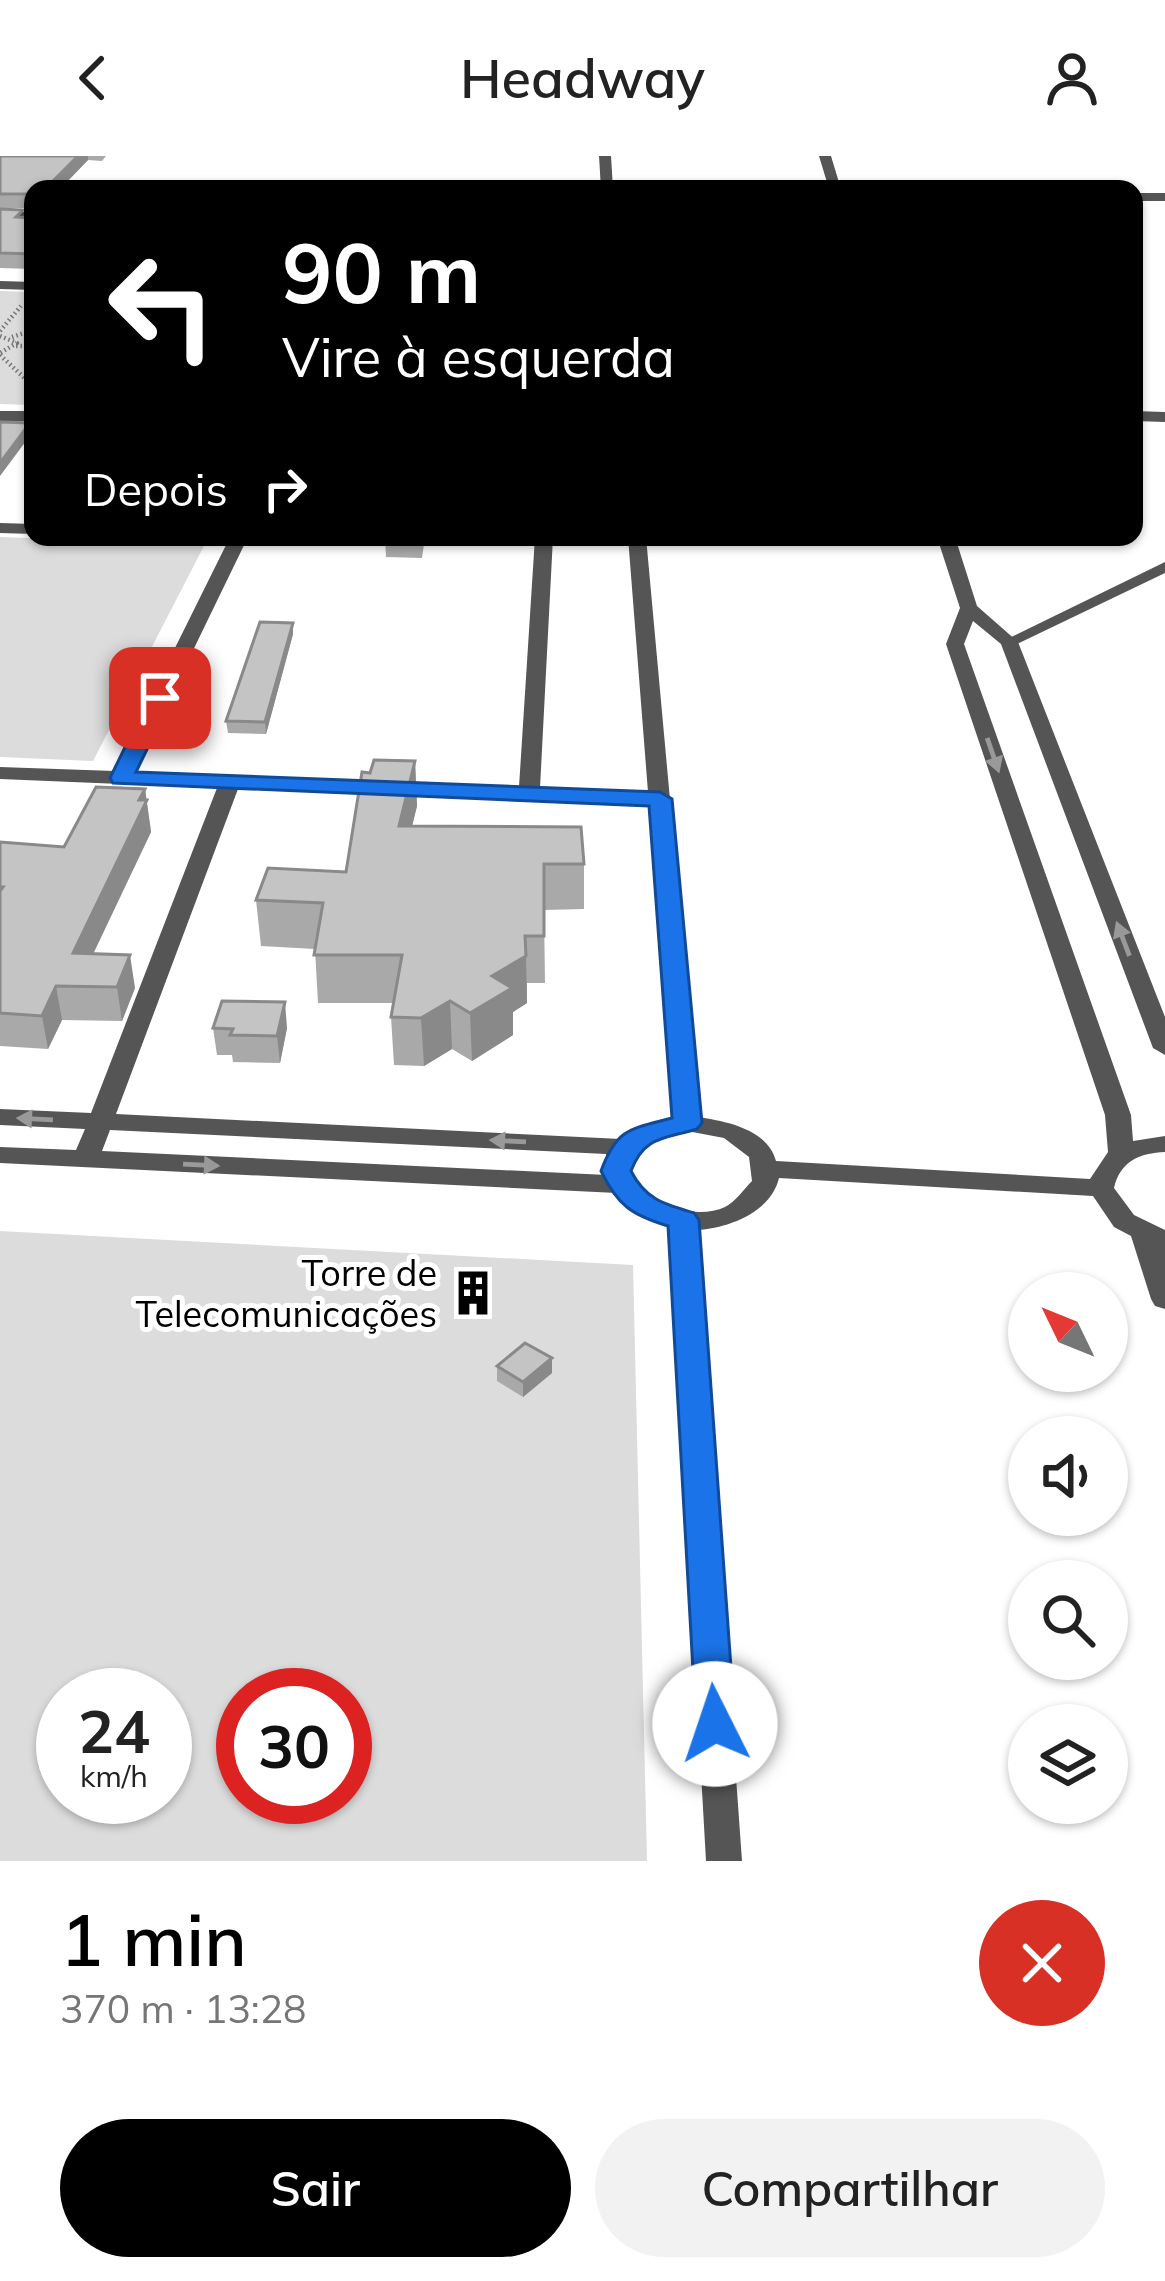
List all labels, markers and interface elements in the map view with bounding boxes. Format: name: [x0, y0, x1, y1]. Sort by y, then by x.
text: Headway: [460, 44, 705, 112]
icon: back: [60, 45, 126, 111]
icon: person: [1039, 45, 1105, 111]
text: 90 m: [282, 219, 481, 324]
icon: left: [84, 228, 240, 384]
text: Vire à esquerda: [282, 323, 675, 391]
icon: right: [252, 456, 318, 522]
text: Depois: [84, 461, 228, 517]
pin: [109, 647, 211, 749]
icon: arrive: [127, 665, 193, 731]
one-way arrow: [985, 737, 1004, 774]
one-way arrow: [1113, 921, 1132, 957]
one-way arrow: [16, 1109, 53, 1128]
one-way arrow: [489, 1131, 527, 1150]
one-way arrow: [183, 1155, 221, 1174]
place label: Torre de Telecomunicações: [135, 1250, 437, 1336]
building icon: Torre de Telecomunicações: [448, 1268, 498, 1318]
north arrow: [1008, 1272, 1128, 1392]
map controls: [1008, 1272, 1128, 1824]
button: sound: [1008, 1416, 1128, 1536]
button: search: [1008, 1560, 1128, 1680]
position arrow: [652, 1661, 778, 1787]
speed limit sign: 30: [216, 1668, 372, 1824]
text: 24: [78, 1693, 150, 1768]
button: layers: [1008, 1704, 1128, 1824]
text: km/h: [80, 1757, 148, 1795]
text: 1 min: [60, 1894, 247, 1984]
button: close: [979, 1900, 1105, 2026]
text: 370 m · 13:28: [60, 1984, 306, 2033]
button: Sair: [60, 2119, 571, 2257]
button: Compartilhar: [595, 2119, 1105, 2257]

